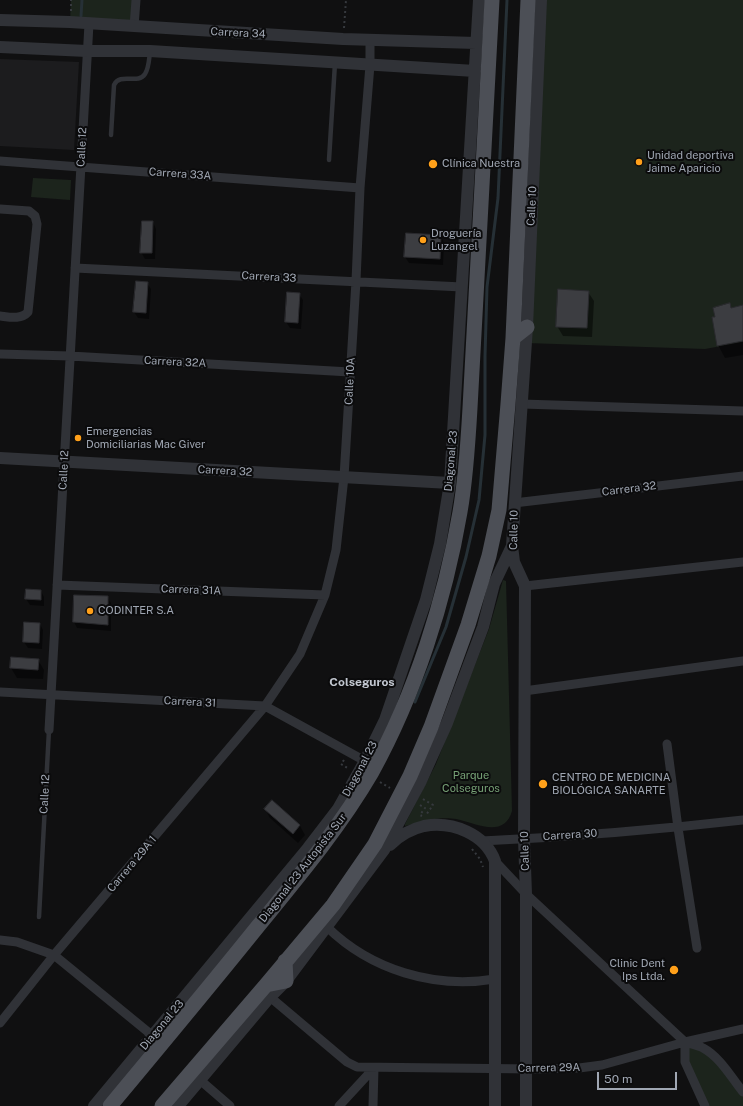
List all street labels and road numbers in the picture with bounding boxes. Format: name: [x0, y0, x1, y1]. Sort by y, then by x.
street label: Carrera 34: [210, 25, 266, 41]
street label: Calle 12: [74, 127, 90, 167]
street label: Carrera 33A: [148, 165, 212, 183]
street label: Calle 10: [524, 186, 540, 226]
street label: Carrera 33: [241, 269, 297, 285]
street label: Carrera 32A: [143, 354, 207, 370]
street label: Calle 10A: [342, 357, 358, 405]
street label: Diagonal 23: [442, 430, 460, 492]
street label: Calle 12: [56, 450, 72, 490]
street label: Carrera 32: [197, 463, 253, 479]
street label: Carrera 32: [601, 479, 657, 499]
street label: Calle 10: [507, 510, 521, 550]
street label: Carrera 31A: [161, 582, 221, 598]
street label: Carrera 31: [163, 694, 217, 710]
street label: Diagonal 23: [340, 739, 380, 799]
street label: Calle 12: [37, 774, 53, 814]
street label: Diagonal 23 Autopista Sur: [256, 811, 350, 925]
street label: Carrera 30: [542, 827, 598, 843]
street label: Calle 10: [518, 831, 532, 871]
street label: Carrera 29A 1: [105, 833, 159, 895]
street label: Diagonal 23: [137, 997, 187, 1053]
street label: Carrera 29A: [518, 1061, 580, 1075]

